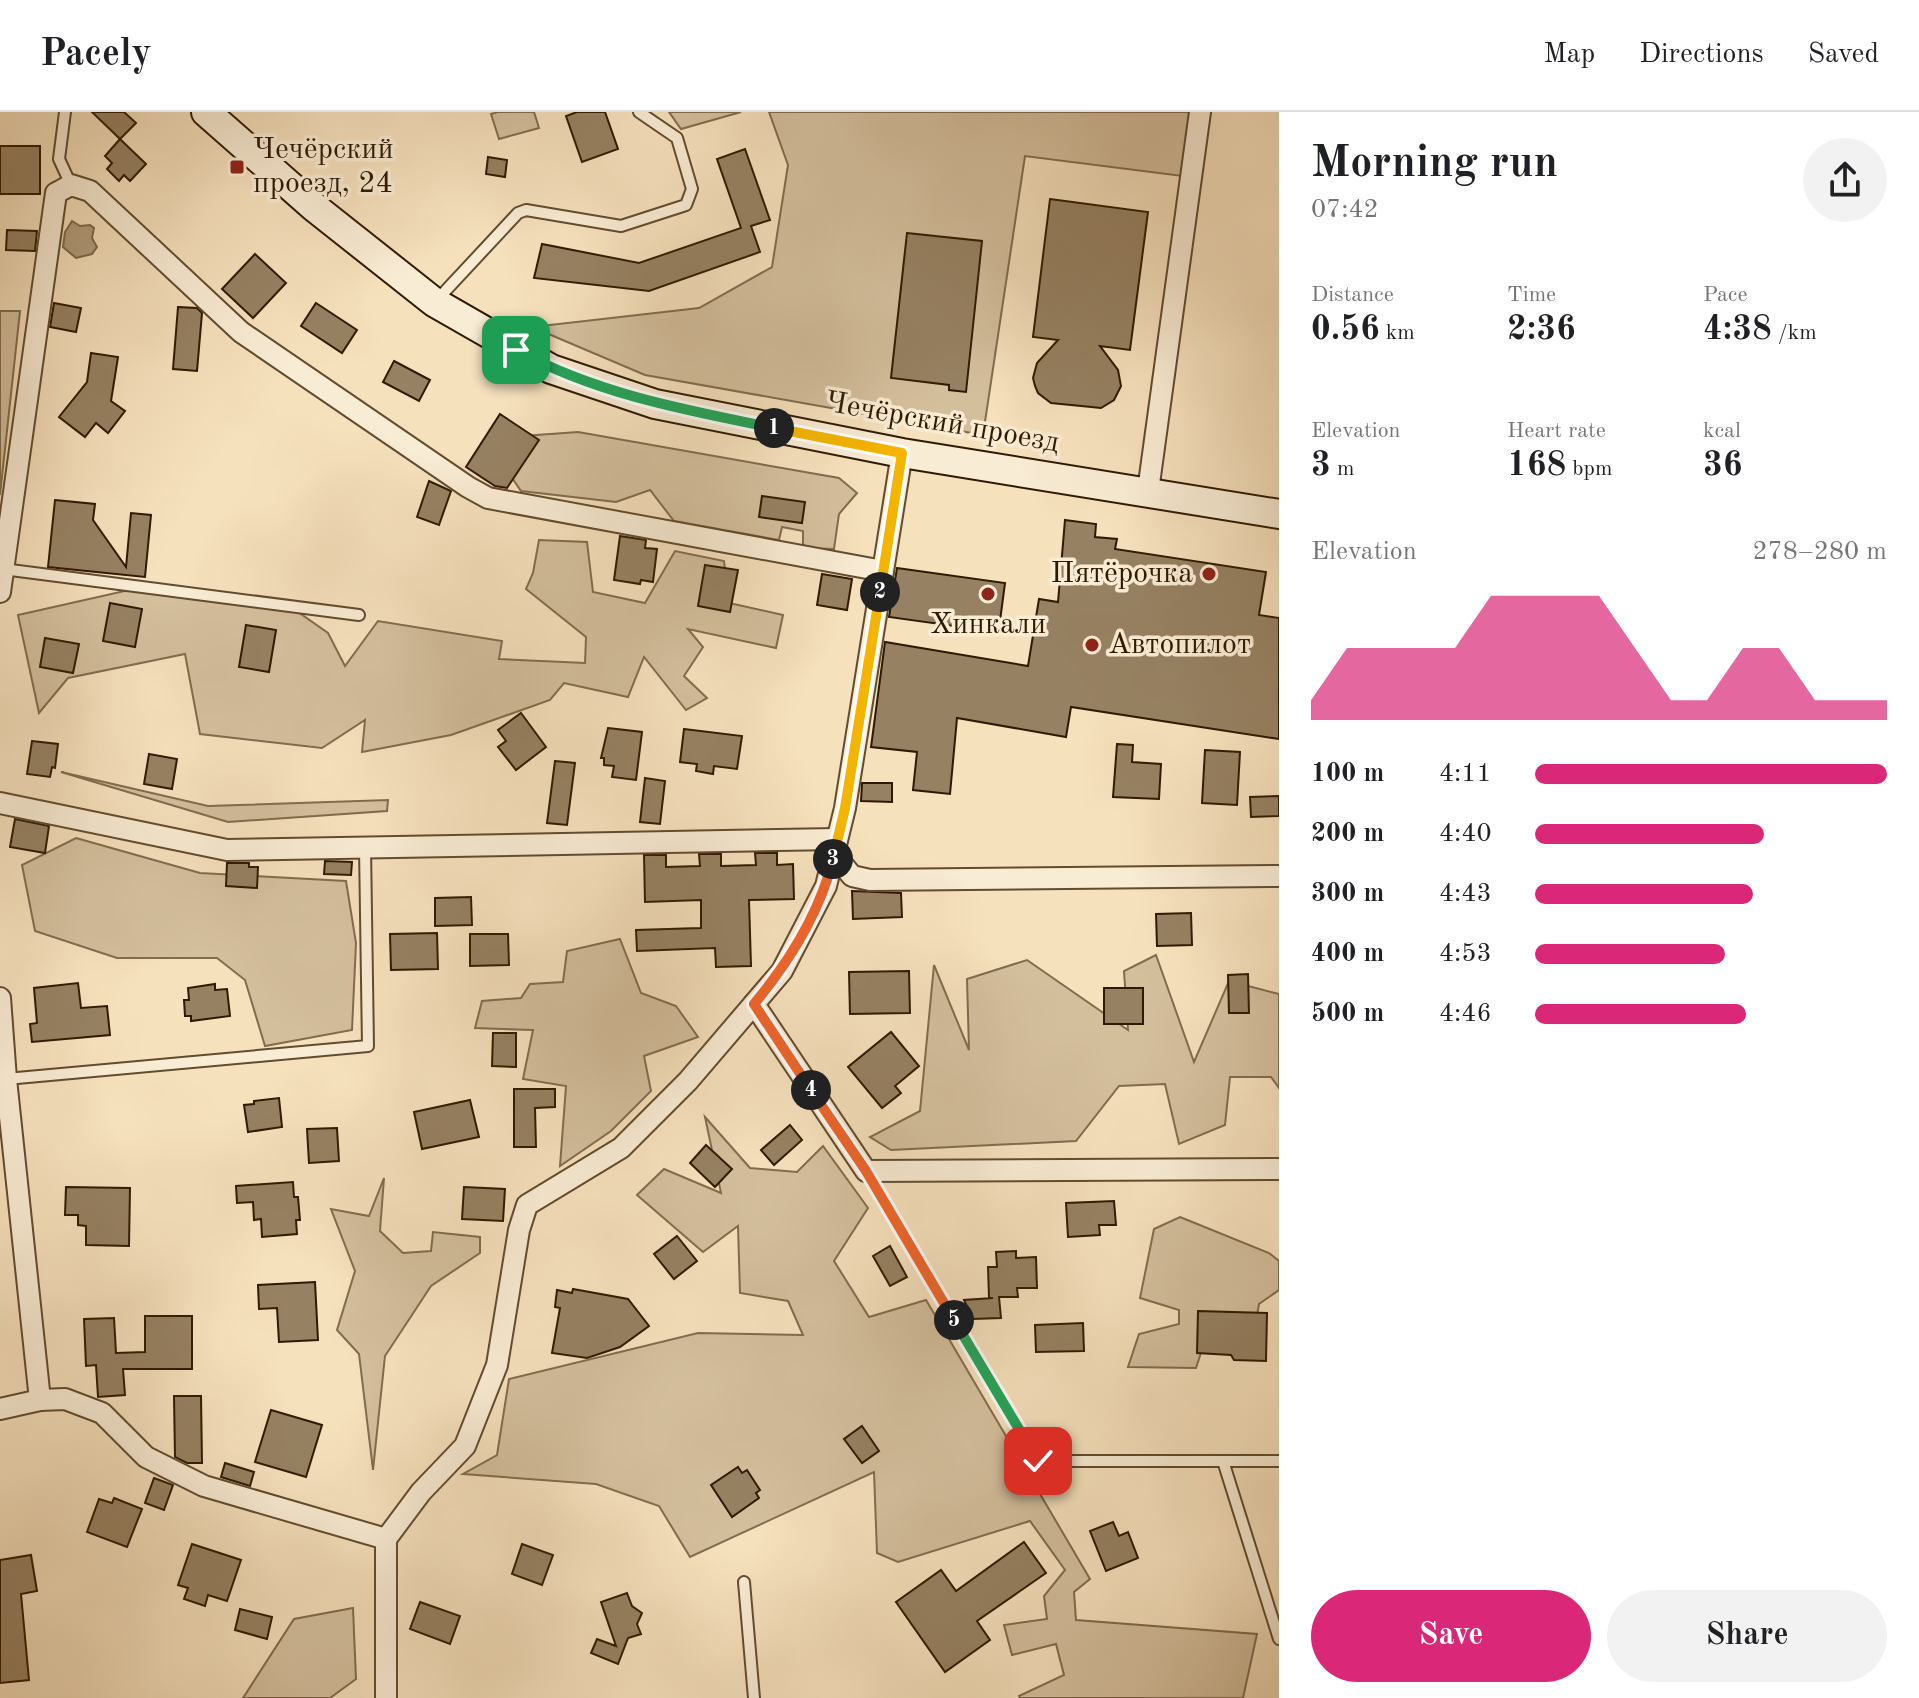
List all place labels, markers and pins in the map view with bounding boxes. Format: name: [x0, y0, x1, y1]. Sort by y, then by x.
place label: Чечёрский проезд, 24: [253, 135, 394, 199]
marker: Чечёрский проезд, 24: [228, 158, 246, 176]
pin: [482, 316, 550, 384]
pin: 1: [754, 408, 794, 448]
place label: Пятёрочка: [1051, 559, 1193, 589]
marker: Пятёрочка: [1200, 565, 1218, 583]
pin: 2: [860, 572, 900, 612]
marker: Хинкали: [979, 585, 997, 603]
place label: Хинкали: [930, 610, 1046, 640]
place label: Автопилот: [1108, 630, 1251, 660]
marker: Автопилот: [1083, 636, 1101, 654]
pin: 3: [813, 839, 853, 879]
pin: 4: [791, 1070, 831, 1110]
pin: 5: [934, 1300, 974, 1340]
pin: [1004, 1427, 1072, 1495]

